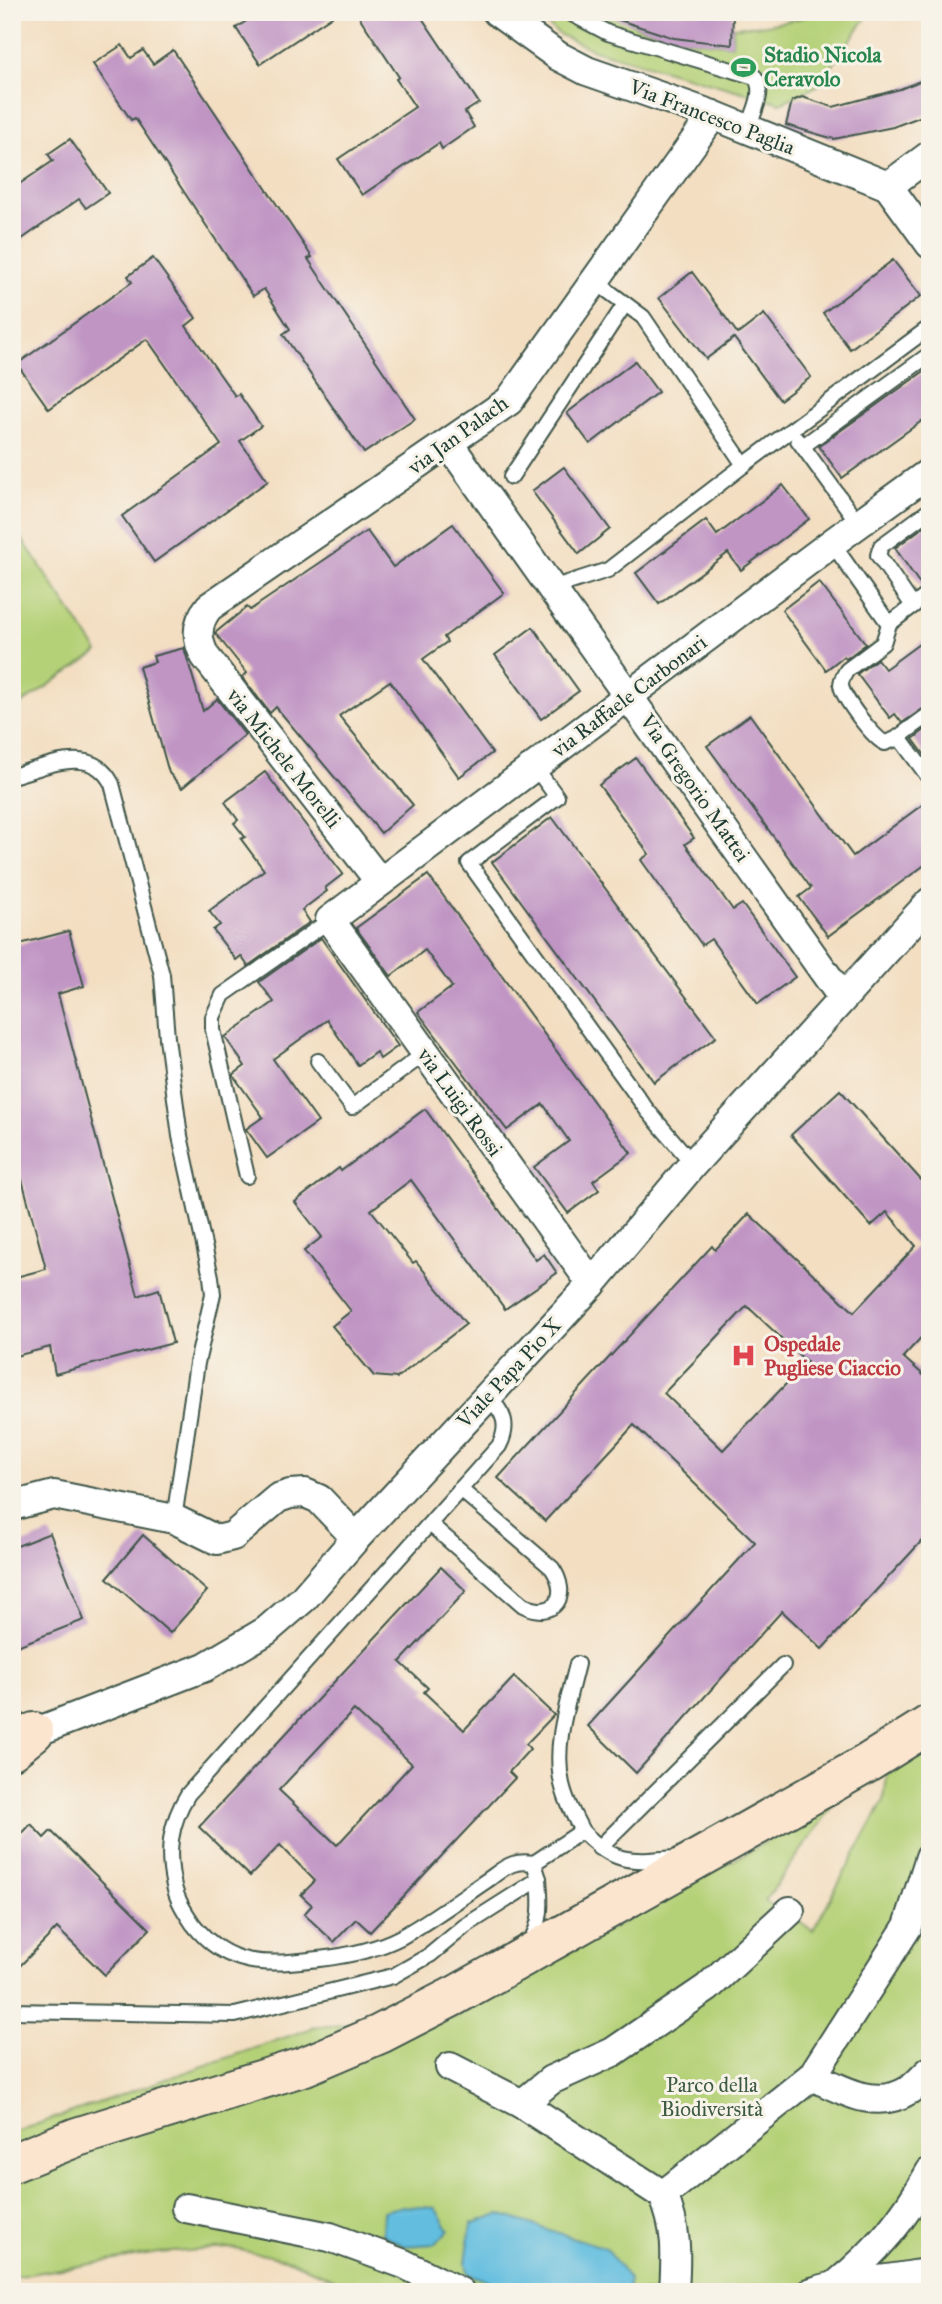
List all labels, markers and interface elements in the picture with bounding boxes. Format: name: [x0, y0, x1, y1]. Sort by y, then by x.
place label: Stadio Nicola Ceravolo: [764, 42, 882, 92]
sports icon: Stadio Nicola Ceravolo: [730, 53, 758, 81]
street label: Via Francesco Paglia: [625, 73, 799, 161]
street label: via Jan Palach: [402, 390, 514, 481]
street label: via Raffaele Carbonari: [545, 629, 712, 764]
street label: via Michele Morelli: [221, 682, 347, 833]
street label: Via Gregorio Mattei: [634, 708, 756, 867]
street label: via Luigi Rossi: [411, 1042, 508, 1162]
street label: Viale Papa Pio X: [450, 1312, 567, 1434]
place label: Ospedale Pugliese Ciaccio: [764, 1331, 901, 1381]
hospital icon: Ospedale Pugliese Ciaccio: [730, 1342, 758, 1370]
park label: Parco della Biodiversità: [661, 2072, 763, 2122]

